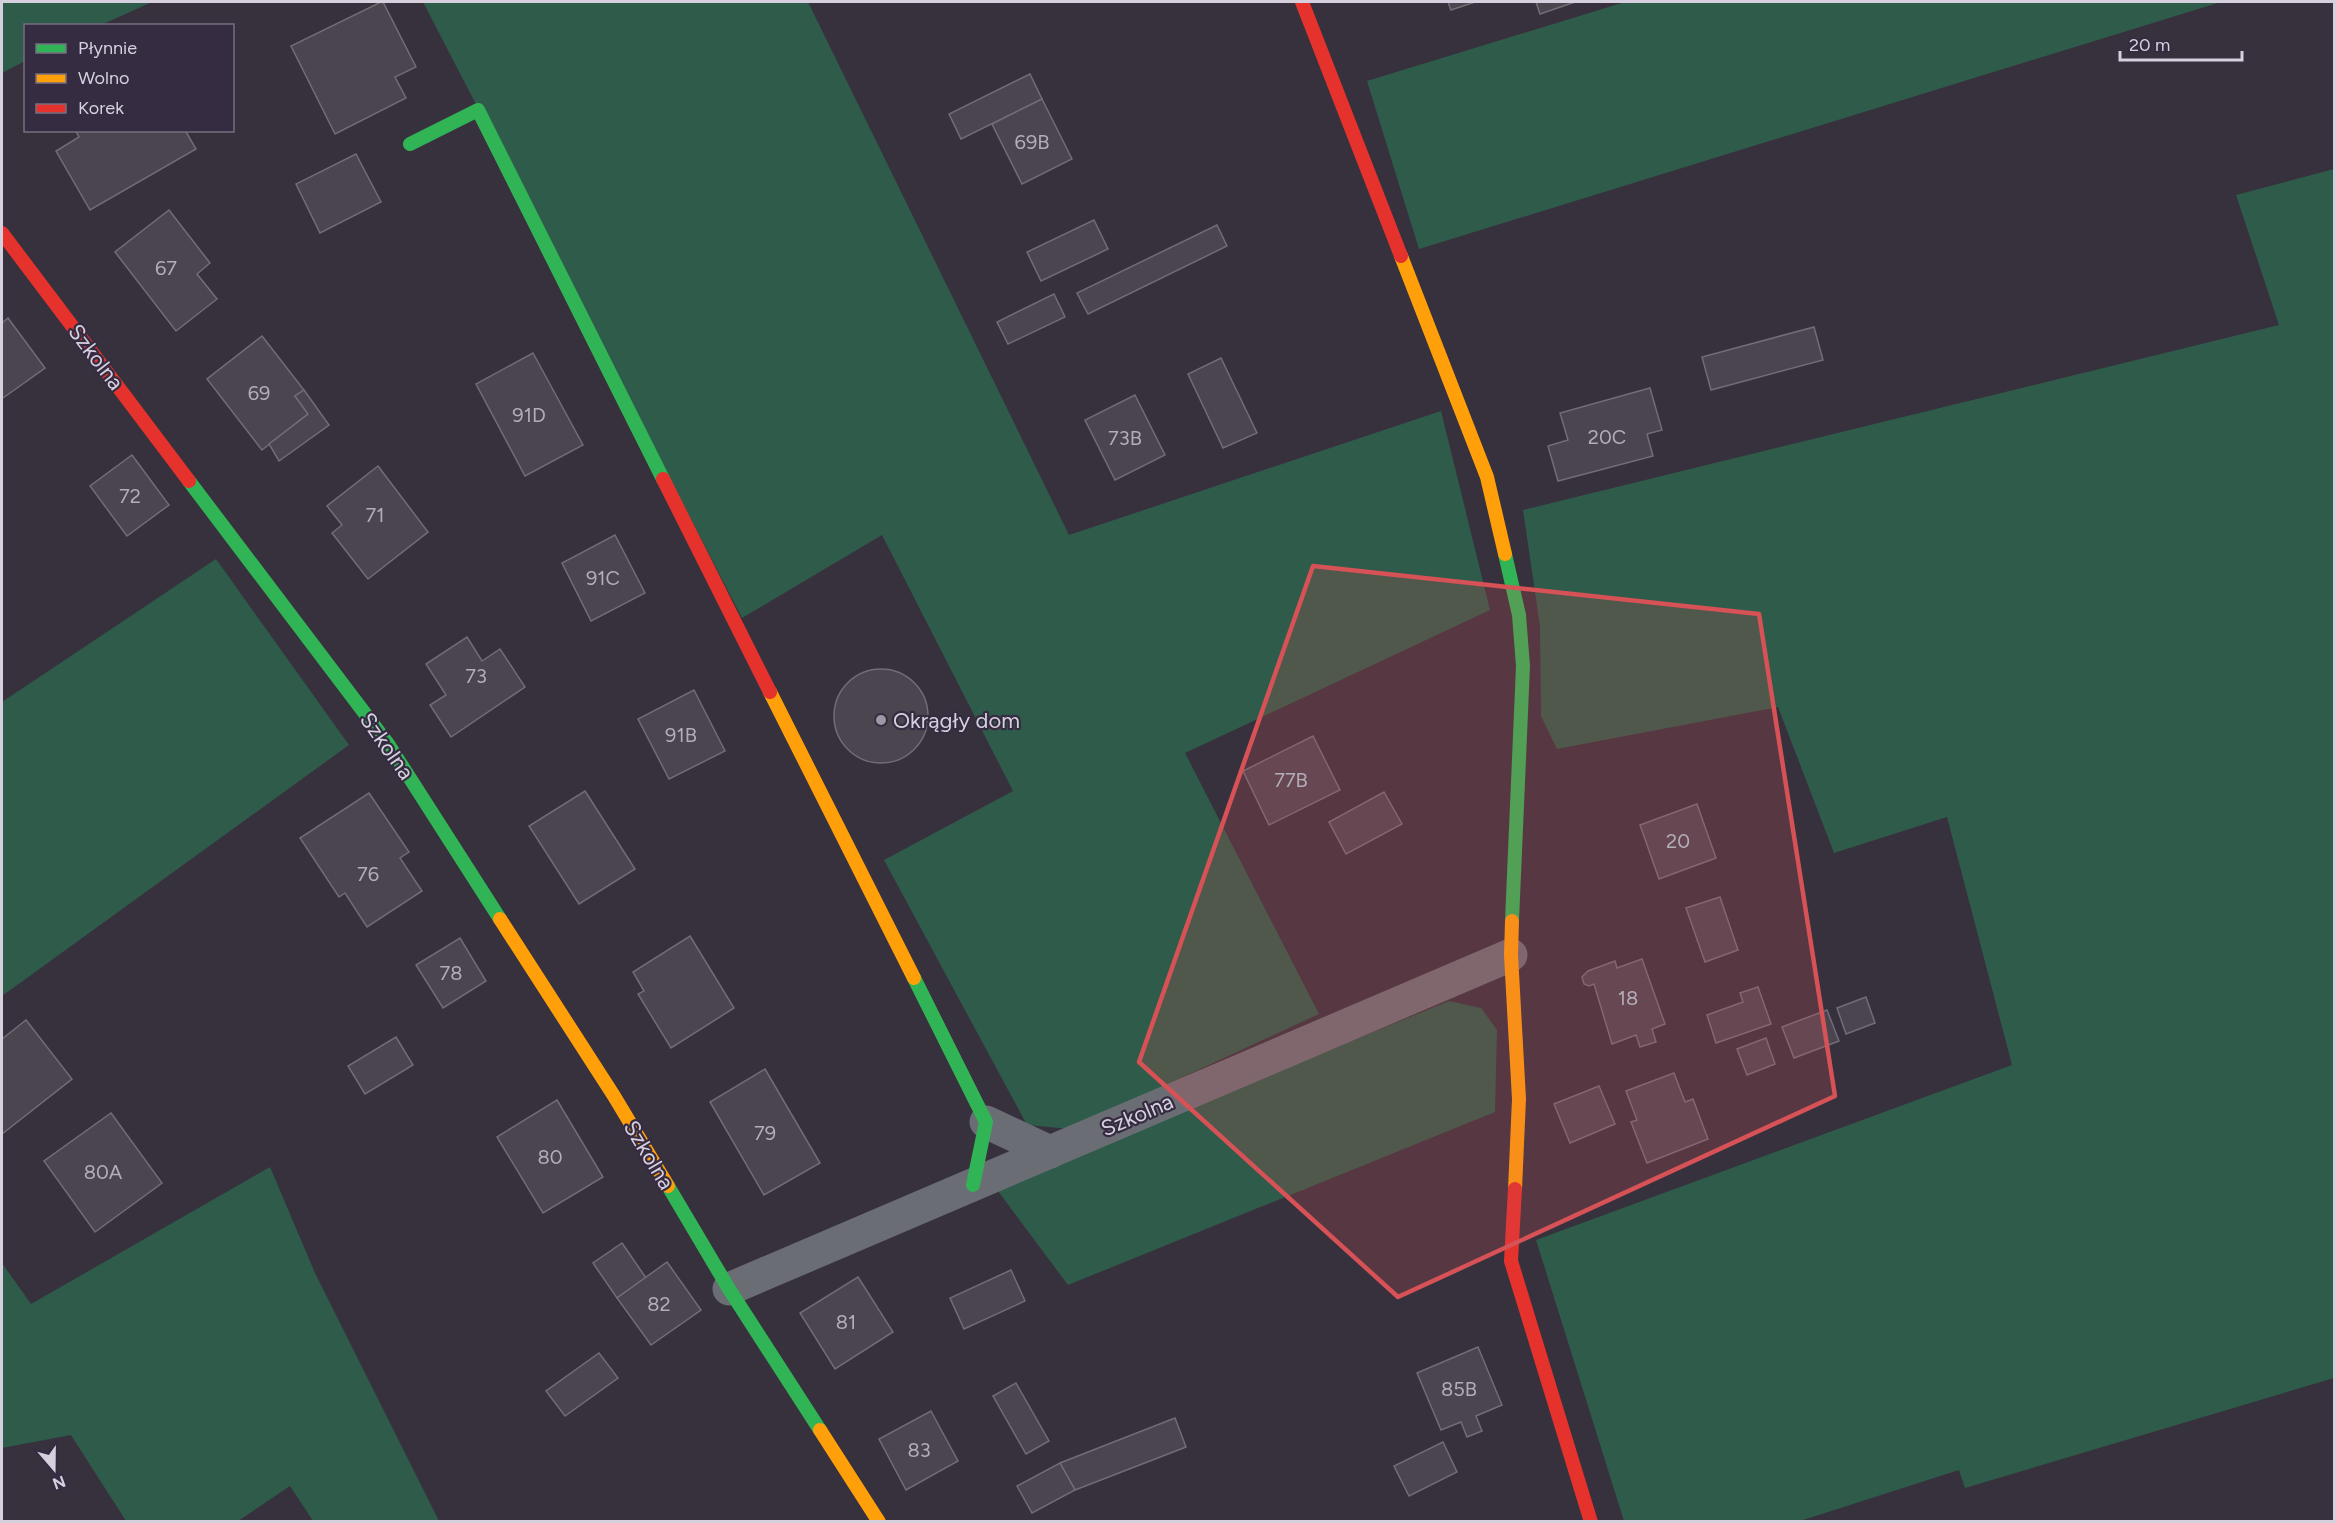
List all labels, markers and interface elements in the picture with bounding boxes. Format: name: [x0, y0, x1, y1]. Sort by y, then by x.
legend: [24, 24, 234, 132]
scale bar: [2120, 24, 2242, 62]
text: 20 m: [2129, 34, 2170, 56]
text: Płynnie: [78, 37, 137, 59]
text: Wolno: [78, 67, 129, 89]
text: Korek: [78, 97, 124, 119]
house number: 69B: [1015, 130, 1049, 154]
house number: 67: [155, 256, 177, 280]
street label: Szkolna: [62, 319, 130, 395]
house number: 69: [248, 381, 270, 405]
house number: 91D: [512, 403, 546, 427]
house number: 20C: [1588, 425, 1626, 449]
house number: 73B: [1108, 426, 1142, 450]
house number: 72: [119, 484, 141, 508]
house number: 71: [366, 503, 385, 527]
house number: 91C: [586, 566, 620, 590]
house number: 73: [465, 664, 487, 688]
street label: Szkolna: [354, 707, 420, 785]
place label: Okrągły dom: [893, 707, 1020, 734]
marker: Okrągły dom: [874, 713, 888, 727]
house number: 91B: [665, 723, 697, 747]
house number: 77B: [1274, 768, 1308, 792]
house number: 20: [1666, 829, 1690, 853]
house number: 76: [357, 862, 379, 886]
house number: 78: [439, 961, 463, 985]
house number: 18: [1618, 986, 1638, 1010]
street label: Szkolna: [1097, 1088, 1177, 1142]
street label: Szkolna: [618, 1116, 680, 1194]
house number: 79: [754, 1121, 776, 1145]
house number: 80: [537, 1145, 563, 1169]
house number: 80A: [84, 1160, 123, 1184]
house number: 82: [647, 1292, 671, 1316]
house number: 81: [836, 1310, 856, 1334]
house number: 85B: [1441, 1377, 1477, 1401]
house number: 83: [907, 1438, 931, 1462]
north arrow: [24, 1439, 84, 1499]
text: N: [50, 1472, 68, 1494]

